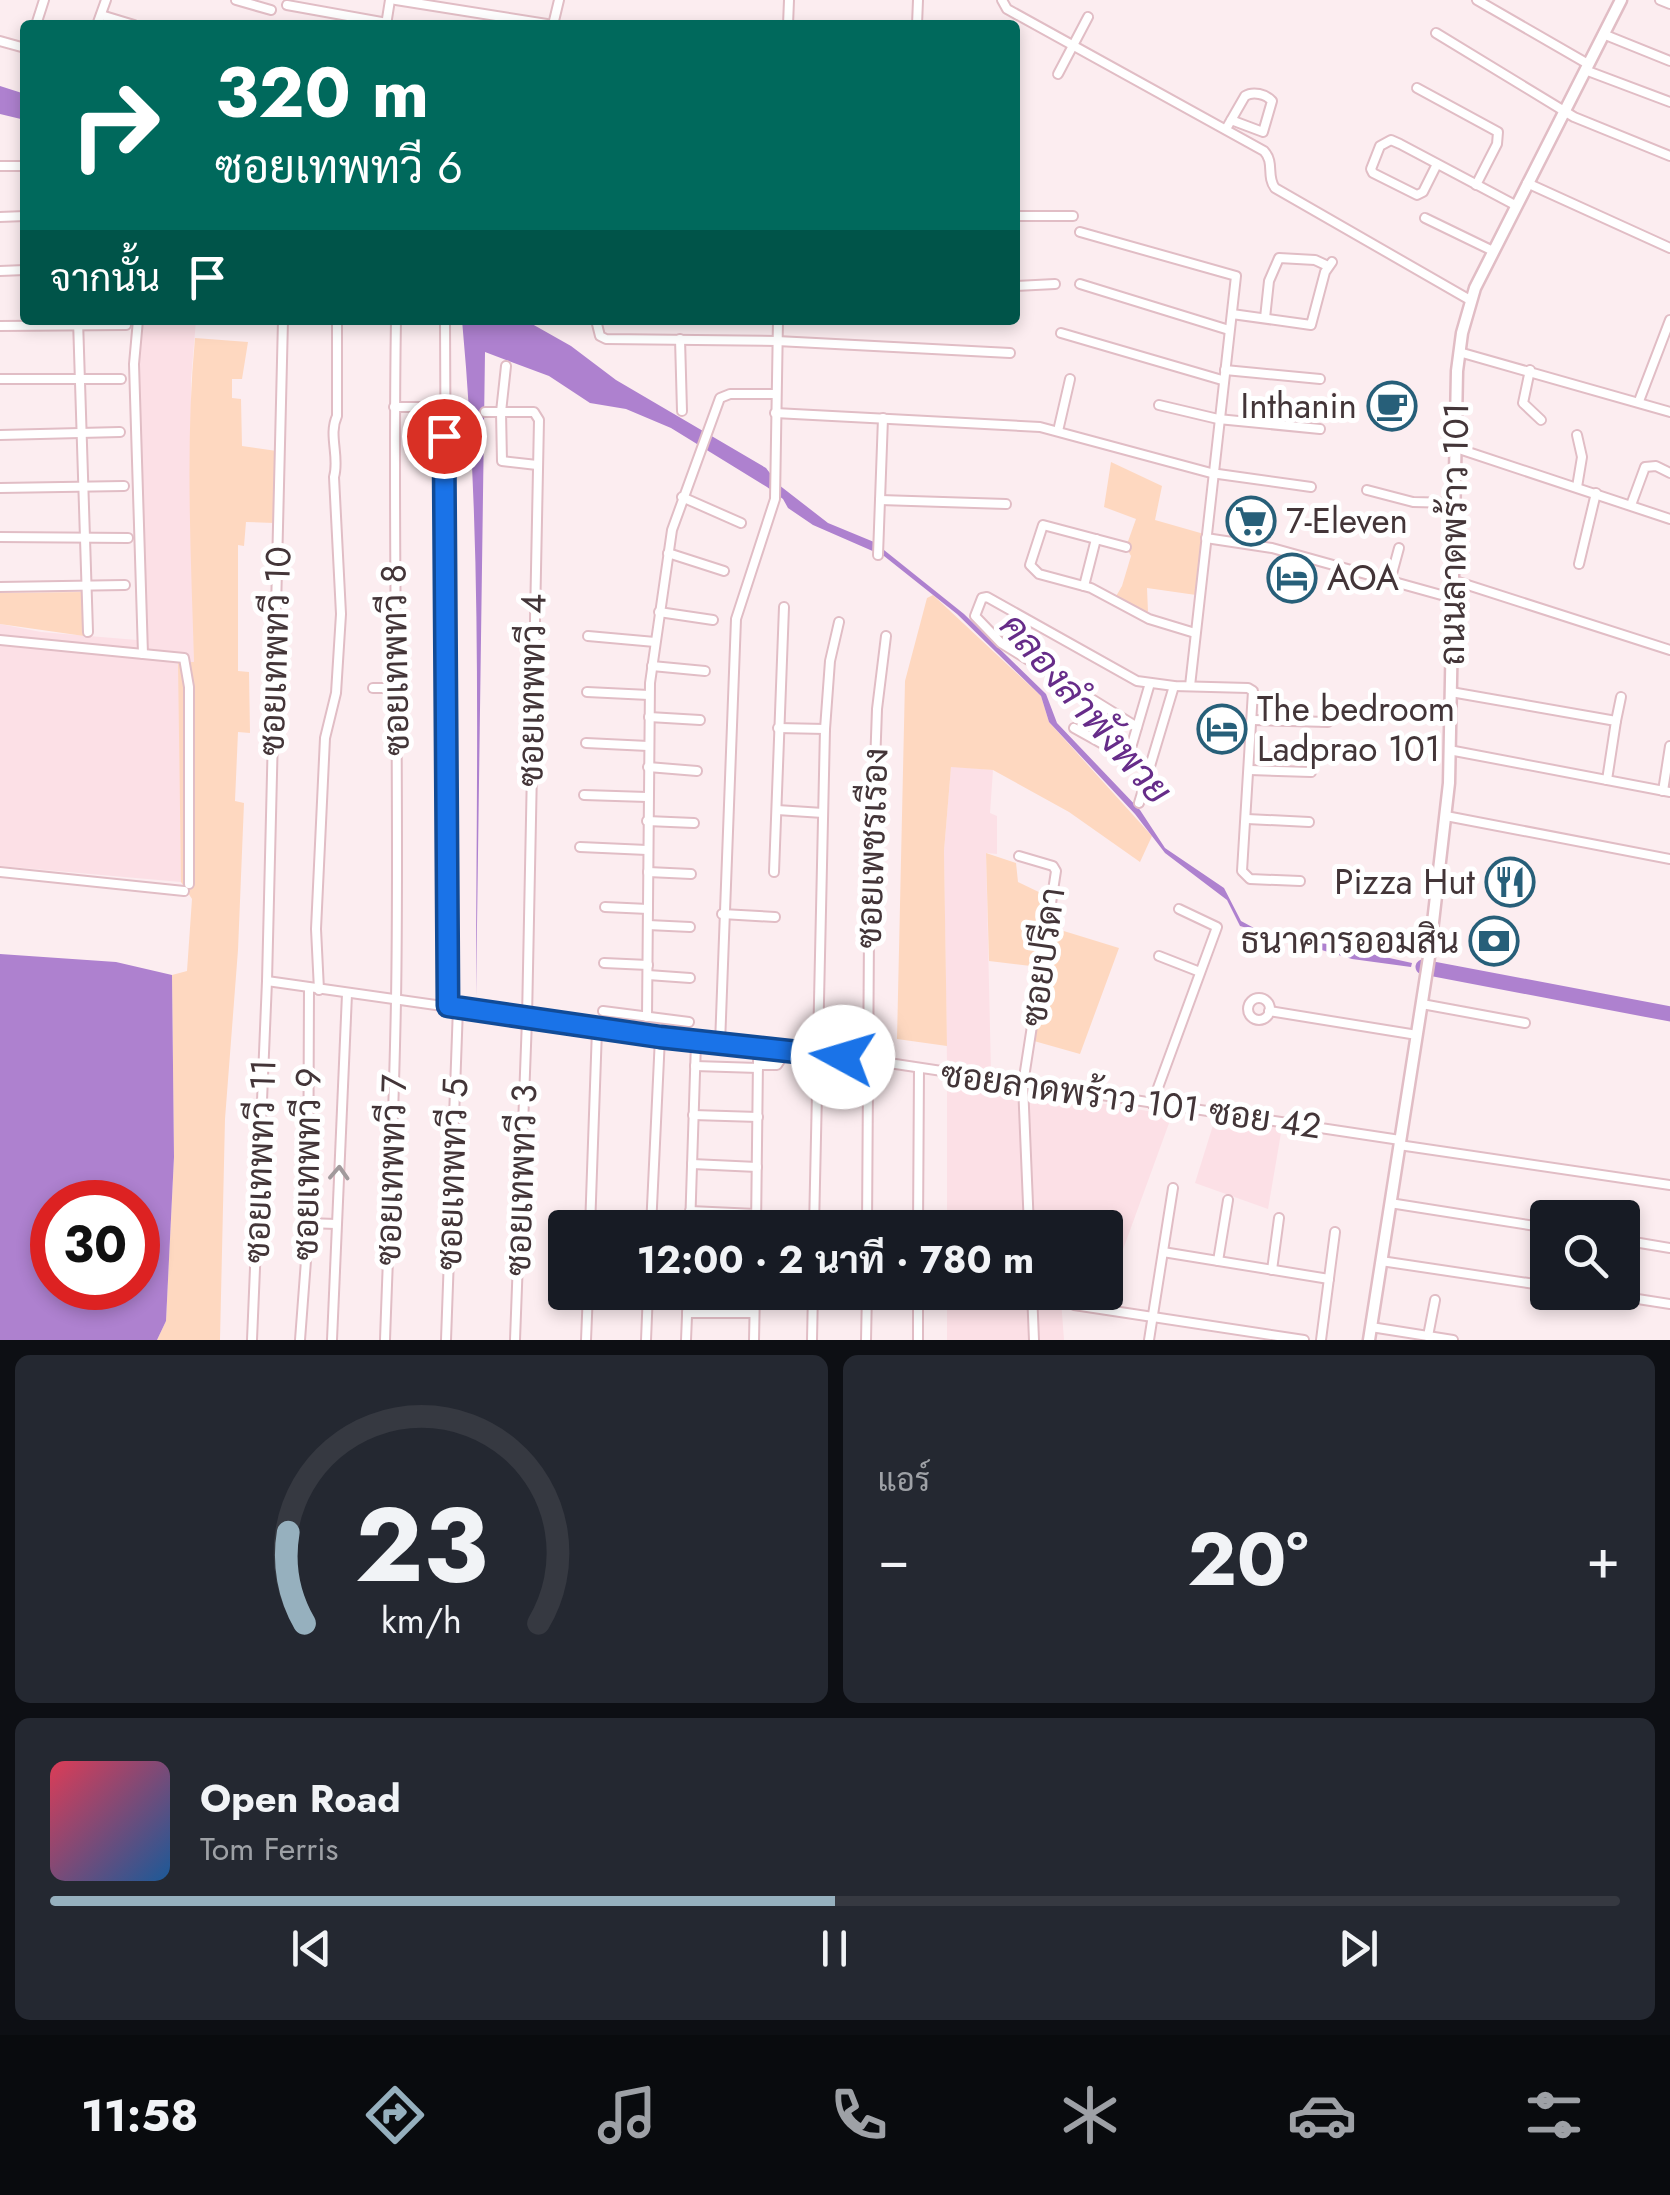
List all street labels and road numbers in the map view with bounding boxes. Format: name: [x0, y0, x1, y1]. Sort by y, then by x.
street label: ถนนลาดพร้าว 101: [1427, 402, 1481, 666]
street label: ซอยเทพทวี 10: [246, 546, 304, 756]
street label: ซอยเทพทวี 8: [368, 564, 422, 756]
street label: ซอยเทพทวี 4: [505, 593, 559, 787]
street label: ซอยเพชรเรือง: [844, 747, 900, 949]
street label: ซอยปรีดา: [1009, 884, 1077, 1030]
street label: ซอยลาดพร้าว 101 ซอย 42: [938, 1049, 1324, 1151]
street label: ซอยเทพทวี 11: [231, 1058, 289, 1264]
street label: ซอยเทพทวี 9: [280, 1067, 334, 1261]
street label: ซอยเทพทวี 7: [363, 1073, 419, 1266]
street label: ซอยเทพทวี 5: [424, 1077, 480, 1271]
street label: ซอยเทพทวี 3: [493, 1083, 549, 1277]

